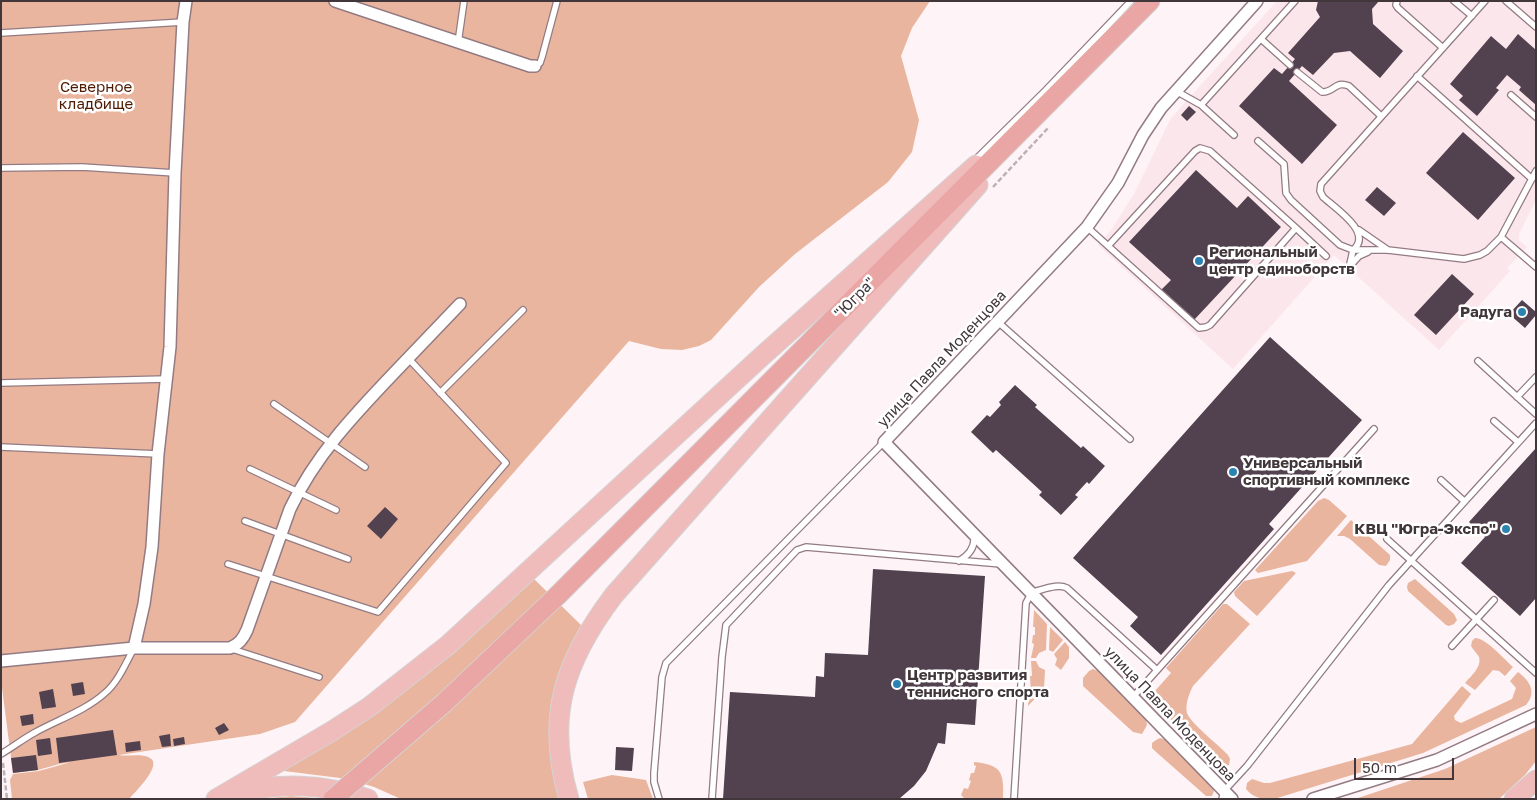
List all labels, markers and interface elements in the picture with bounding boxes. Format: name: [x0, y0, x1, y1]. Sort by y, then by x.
park label: Северное кладбище: [59, 78, 133, 113]
place label: Региональный центр единоборств: [1209, 243, 1355, 278]
marker: Региональный центр единоборств: [1193, 255, 1205, 267]
street label: "Югра": [831, 274, 879, 322]
street label: улица Павла Моденцова: [874, 287, 1010, 431]
place label: Радуга: [1460, 303, 1512, 321]
marker: Радуга: [1516, 306, 1528, 318]
place label: Универсальный спортивный комплекс: [1243, 454, 1410, 489]
marker: Универсальный спортивный комплекс: [1227, 466, 1239, 478]
place label: КВЦ "Югра-Экспо": [1354, 520, 1496, 538]
marker: КВЦ "Югра-Экспо": [1500, 523, 1512, 535]
street label: улица Павла Моденцова: [1101, 643, 1239, 785]
place label: Центр развития теннисного спорта: [907, 666, 1049, 701]
marker: Центр развития теннисного спорта: [891, 678, 903, 690]
scale bar: [1357, 748, 1457, 780]
text: 50 m: [1362, 758, 1397, 776]

